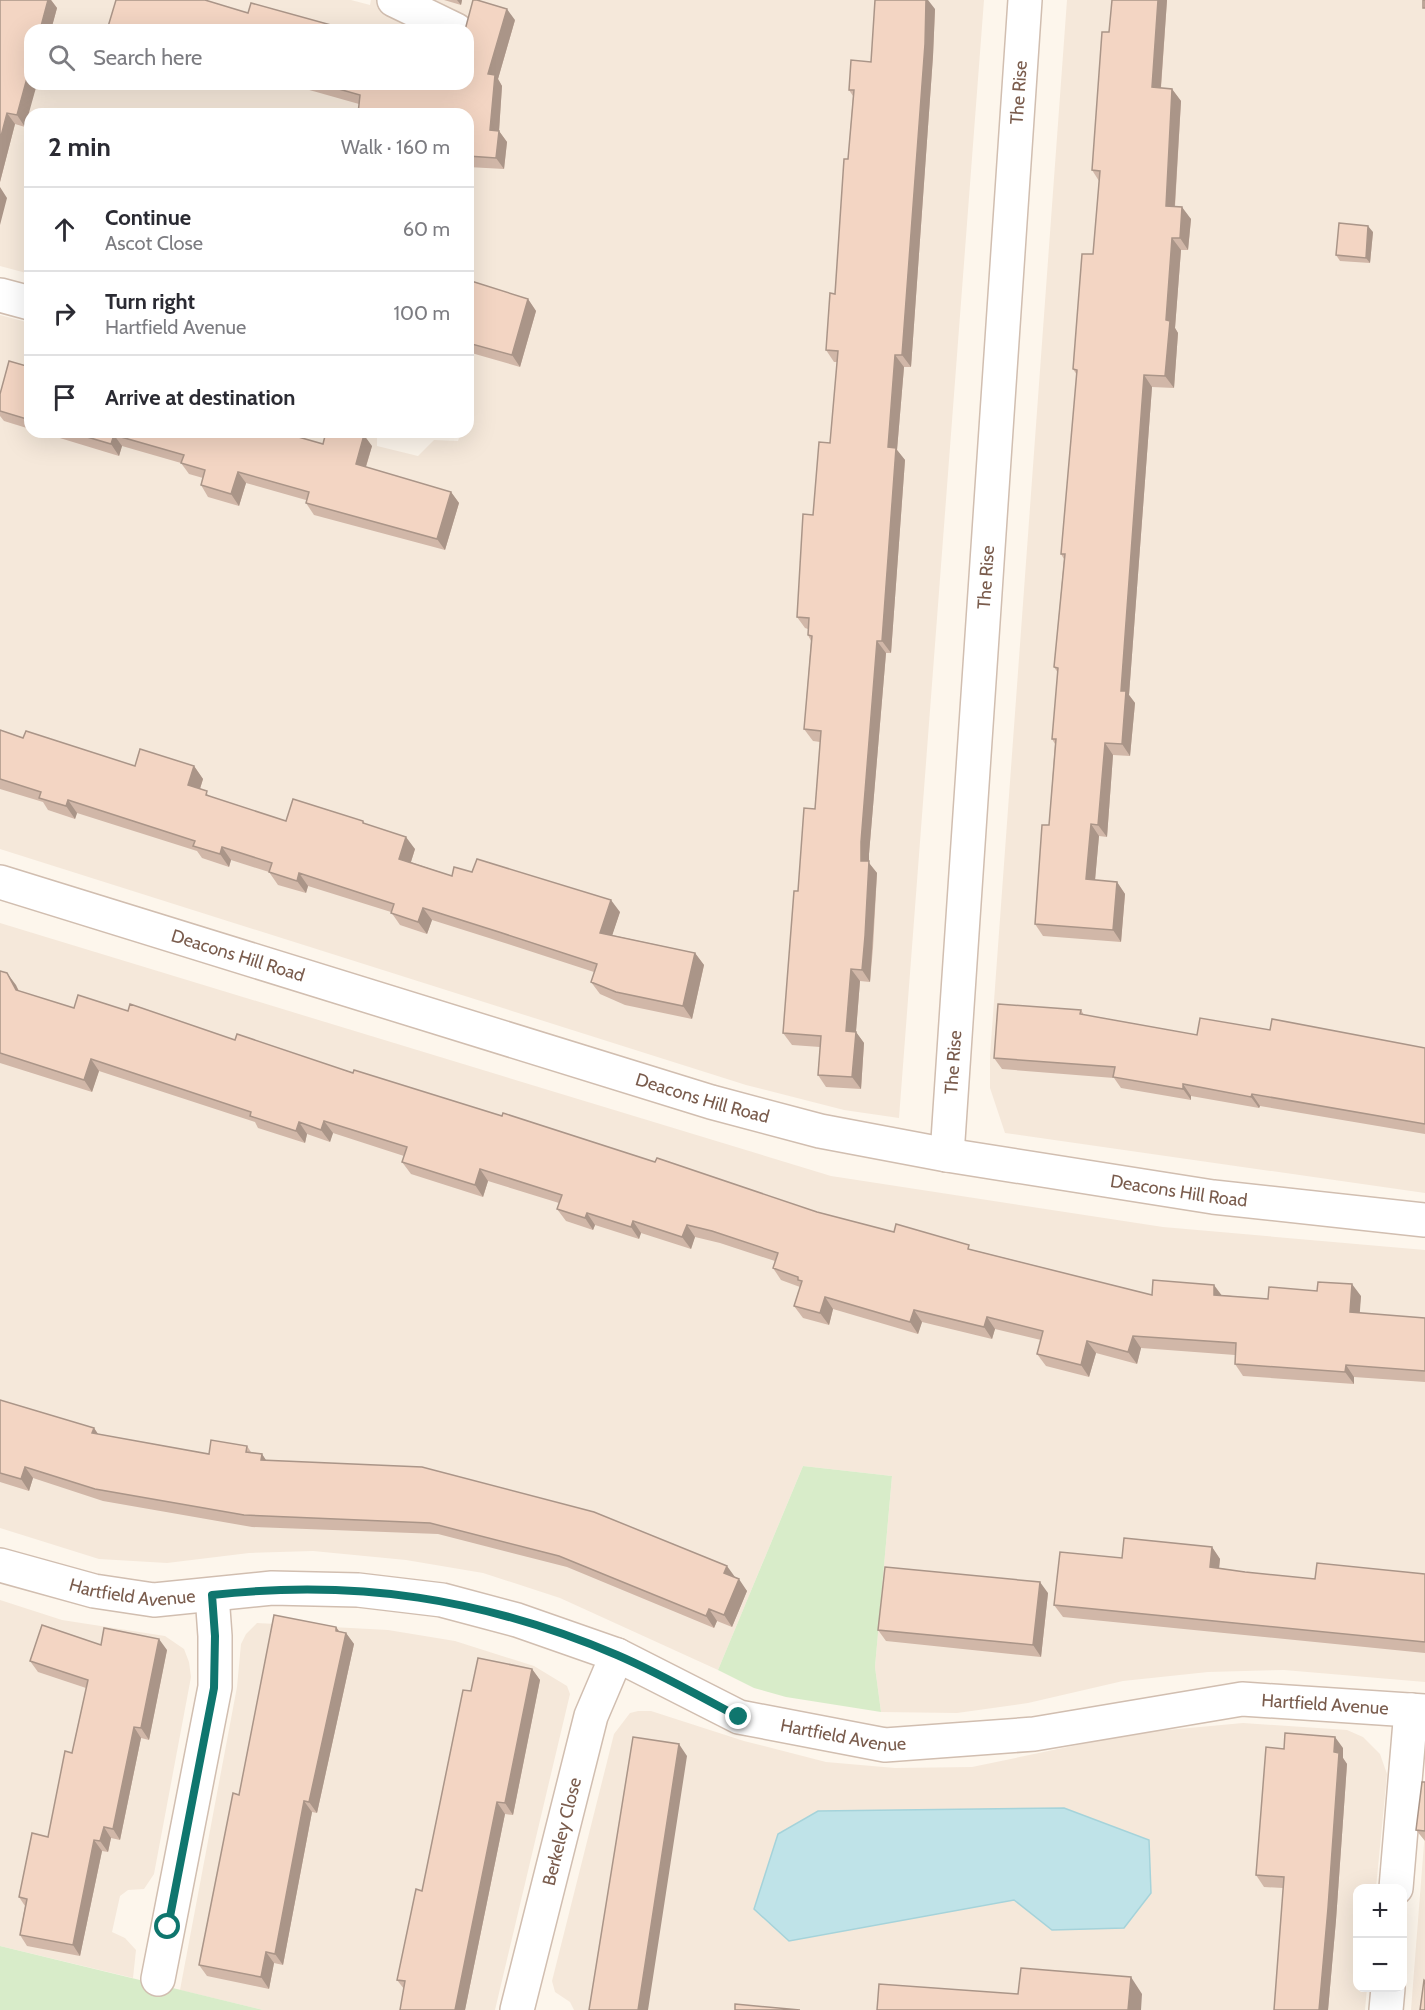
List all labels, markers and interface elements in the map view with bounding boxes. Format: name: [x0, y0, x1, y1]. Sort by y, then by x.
search box: [24, 24, 474, 90]
icon: search: [45, 41, 78, 74]
text: Search here: [93, 44, 202, 71]
street label: The Rise: [1006, 60, 1032, 125]
text: 2 min: [48, 131, 111, 163]
text: Walk · 160 m: [341, 135, 450, 159]
text: Continue: [105, 204, 191, 231]
icon: ahead: [48, 213, 81, 246]
text: 60 m: [403, 217, 450, 241]
text: Ascot Close: [105, 231, 203, 255]
text: Turn right: [105, 288, 195, 315]
icon: right: [48, 297, 81, 330]
text: 100 m: [394, 301, 450, 325]
text: Hartfield Avenue: [105, 315, 246, 339]
icon: arrive: [48, 381, 81, 414]
text: Arrive at destination: [105, 384, 295, 411]
street label: The Rise: [973, 545, 999, 610]
street label: Deacons Hill Road: [169, 925, 307, 987]
street label: The Rise: [940, 1030, 966, 1095]
street label: Deacons Hill Road: [633, 1068, 772, 1128]
street label: Deacons Hill Road: [1109, 1170, 1249, 1212]
street label: Hartfield Avenue: [67, 1574, 196, 1611]
street label: Hartfield Avenue: [1261, 1689, 1389, 1720]
route end: [725, 1703, 751, 1729]
street label: Hartfield Avenue: [779, 1714, 907, 1756]
street label: Berkeley Close: [538, 1775, 586, 1888]
map controls: [1353, 1884, 1407, 1992]
button: +: [1353, 1884, 1407, 1938]
route start: [154, 1913, 180, 1939]
button: −: [1353, 1938, 1407, 1992]

